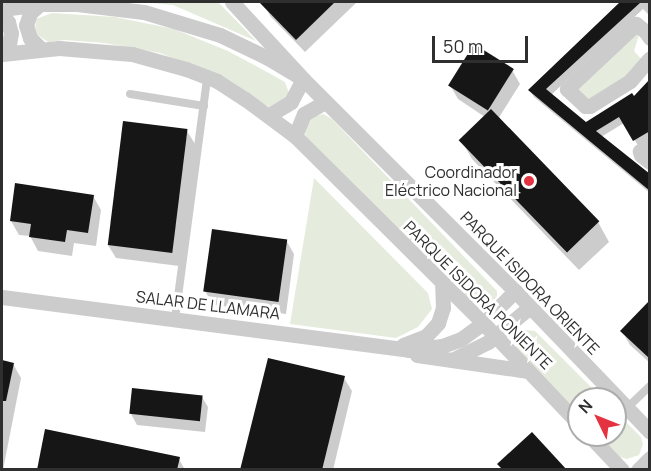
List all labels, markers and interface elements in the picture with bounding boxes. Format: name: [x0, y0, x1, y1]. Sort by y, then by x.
scale bar: [435, 24, 531, 62]
text: 50 m: [443, 34, 483, 58]
place label: Coordinador Eléctrico Nacional: [385, 162, 517, 200]
marker: Coordinador Eléctrico Nacional: [522, 174, 536, 188]
street label: PARQUE ISIDORA ORIENTE: [457, 207, 603, 359]
street label: PARQUE ISIDORA PONIENTE: [400, 217, 556, 373]
street label: SALAR DE LLAMARA: [135, 287, 281, 323]
north arrow: [567, 387, 627, 447]
text: N: [573, 394, 597, 418]

